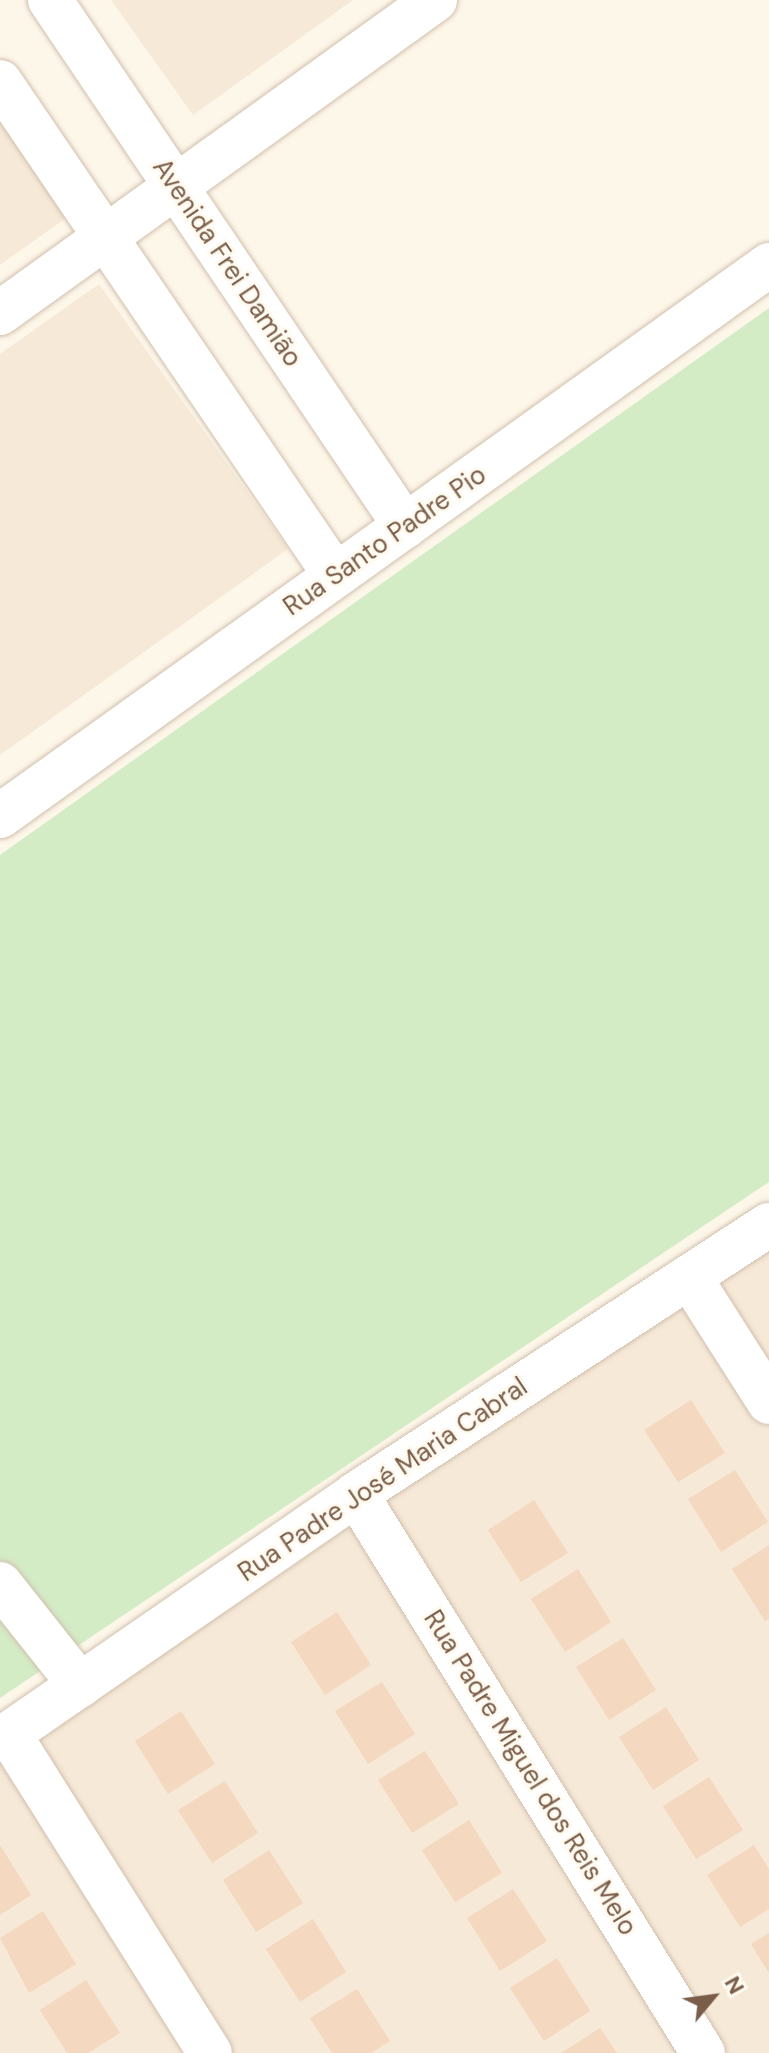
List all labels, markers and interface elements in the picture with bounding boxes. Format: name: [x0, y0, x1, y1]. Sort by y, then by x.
street label: Avenida Frei Damião: [146, 153, 308, 373]
street label: Rua Santo Padre Pio: [278, 459, 492, 623]
street label: Rua Padre José Maria Cabral: [233, 1371, 533, 1589]
street label: Rua Padre Miguel dos Reis Melo: [417, 1605, 643, 1941]
north arrow: [673, 1957, 753, 2037]
text: N: [718, 1971, 751, 1999]

